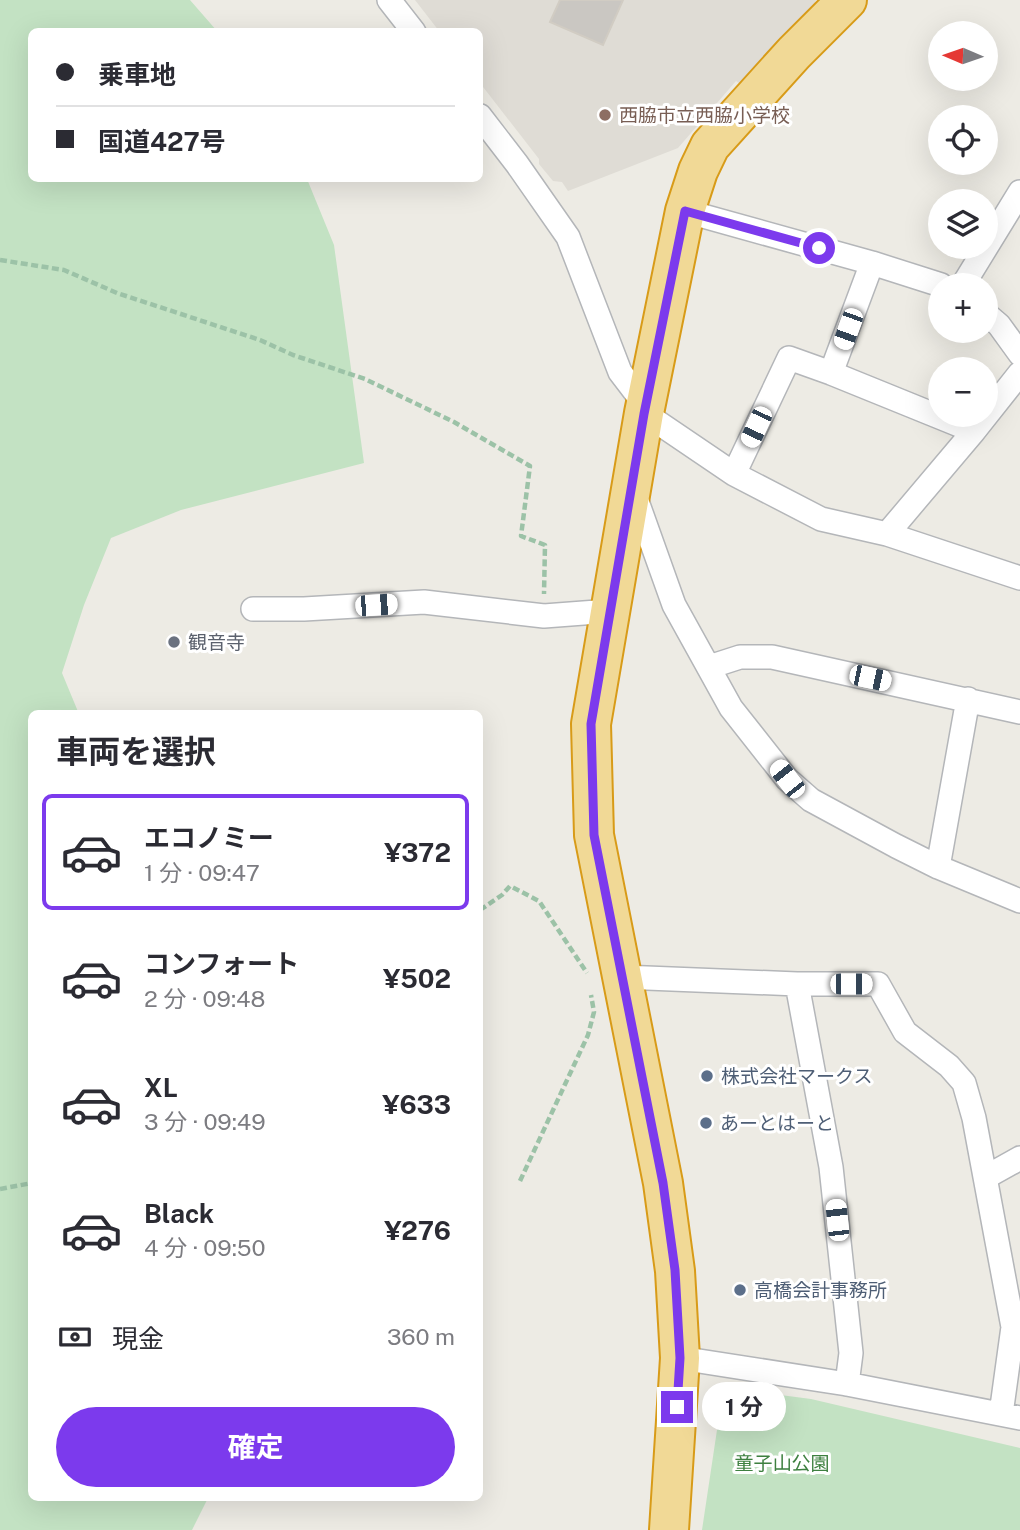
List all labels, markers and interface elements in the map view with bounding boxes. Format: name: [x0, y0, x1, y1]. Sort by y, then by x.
north arrow: [928, 21, 998, 91]
map controls: [928, 21, 998, 427]
text: 乗車地: [98, 59, 176, 90]
place label: 西脇市立西脇小学校: [619, 104, 790, 126]
button: locate: [928, 105, 998, 175]
marker: 西脇市立西脇小学校: [597, 107, 613, 123]
text: 国道427号: [98, 126, 226, 157]
button: layers: [928, 189, 998, 259]
route start: [803, 232, 835, 264]
button: +: [928, 273, 998, 343]
car: [831, 306, 866, 352]
button: −: [928, 357, 998, 427]
car: [738, 404, 775, 450]
car: [355, 593, 398, 617]
place label: 観音寺: [188, 631, 245, 653]
marker: 観音寺: [166, 634, 182, 650]
car: [848, 663, 893, 693]
text: 車両を選択: [56, 733, 216, 770]
car: [766, 756, 809, 802]
icon: car: [60, 821, 123, 884]
text: エコノミー: [144, 822, 274, 853]
text: ¥372: [384, 837, 451, 868]
text: 1 分 · 09:47: [144, 859, 260, 886]
icon: car: [60, 947, 123, 1010]
text: コンフォート: [144, 948, 299, 979]
text: ¥502: [383, 963, 451, 994]
car: [831, 974, 873, 995]
text: 2 分 · 09:48: [144, 985, 265, 1012]
place label: 株式会社マークス: [721, 1065, 872, 1087]
marker: 株式会社マークス: [699, 1068, 715, 1084]
text: XL: [144, 1072, 178, 1103]
icon: car: [60, 1073, 123, 1136]
text: ¥633: [382, 1089, 451, 1120]
text: 3 分 · 09:49: [144, 1108, 266, 1135]
place label: あーとはーと: [720, 1112, 834, 1134]
marker: あーとはーと: [698, 1115, 714, 1131]
text: Black: [144, 1198, 214, 1229]
car: [825, 1198, 850, 1242]
icon: car: [60, 1199, 123, 1262]
text: ¥276: [384, 1215, 451, 1246]
text: 4 分 · 09:50: [144, 1234, 266, 1261]
place label: 高橋会計事務所: [754, 1279, 887, 1301]
marker: 高橋会計事務所: [732, 1282, 748, 1298]
icon: cash: [56, 1318, 94, 1356]
text: 現金: [112, 1323, 164, 1354]
text: 360 m: [387, 1323, 455, 1350]
callout: 1 分: [702, 1382, 786, 1432]
route end: [661, 1391, 693, 1423]
text: 1 分: [725, 1393, 763, 1420]
button: 確定: [56, 1407, 455, 1487]
park label: 童子山公園: [734, 1452, 830, 1474]

